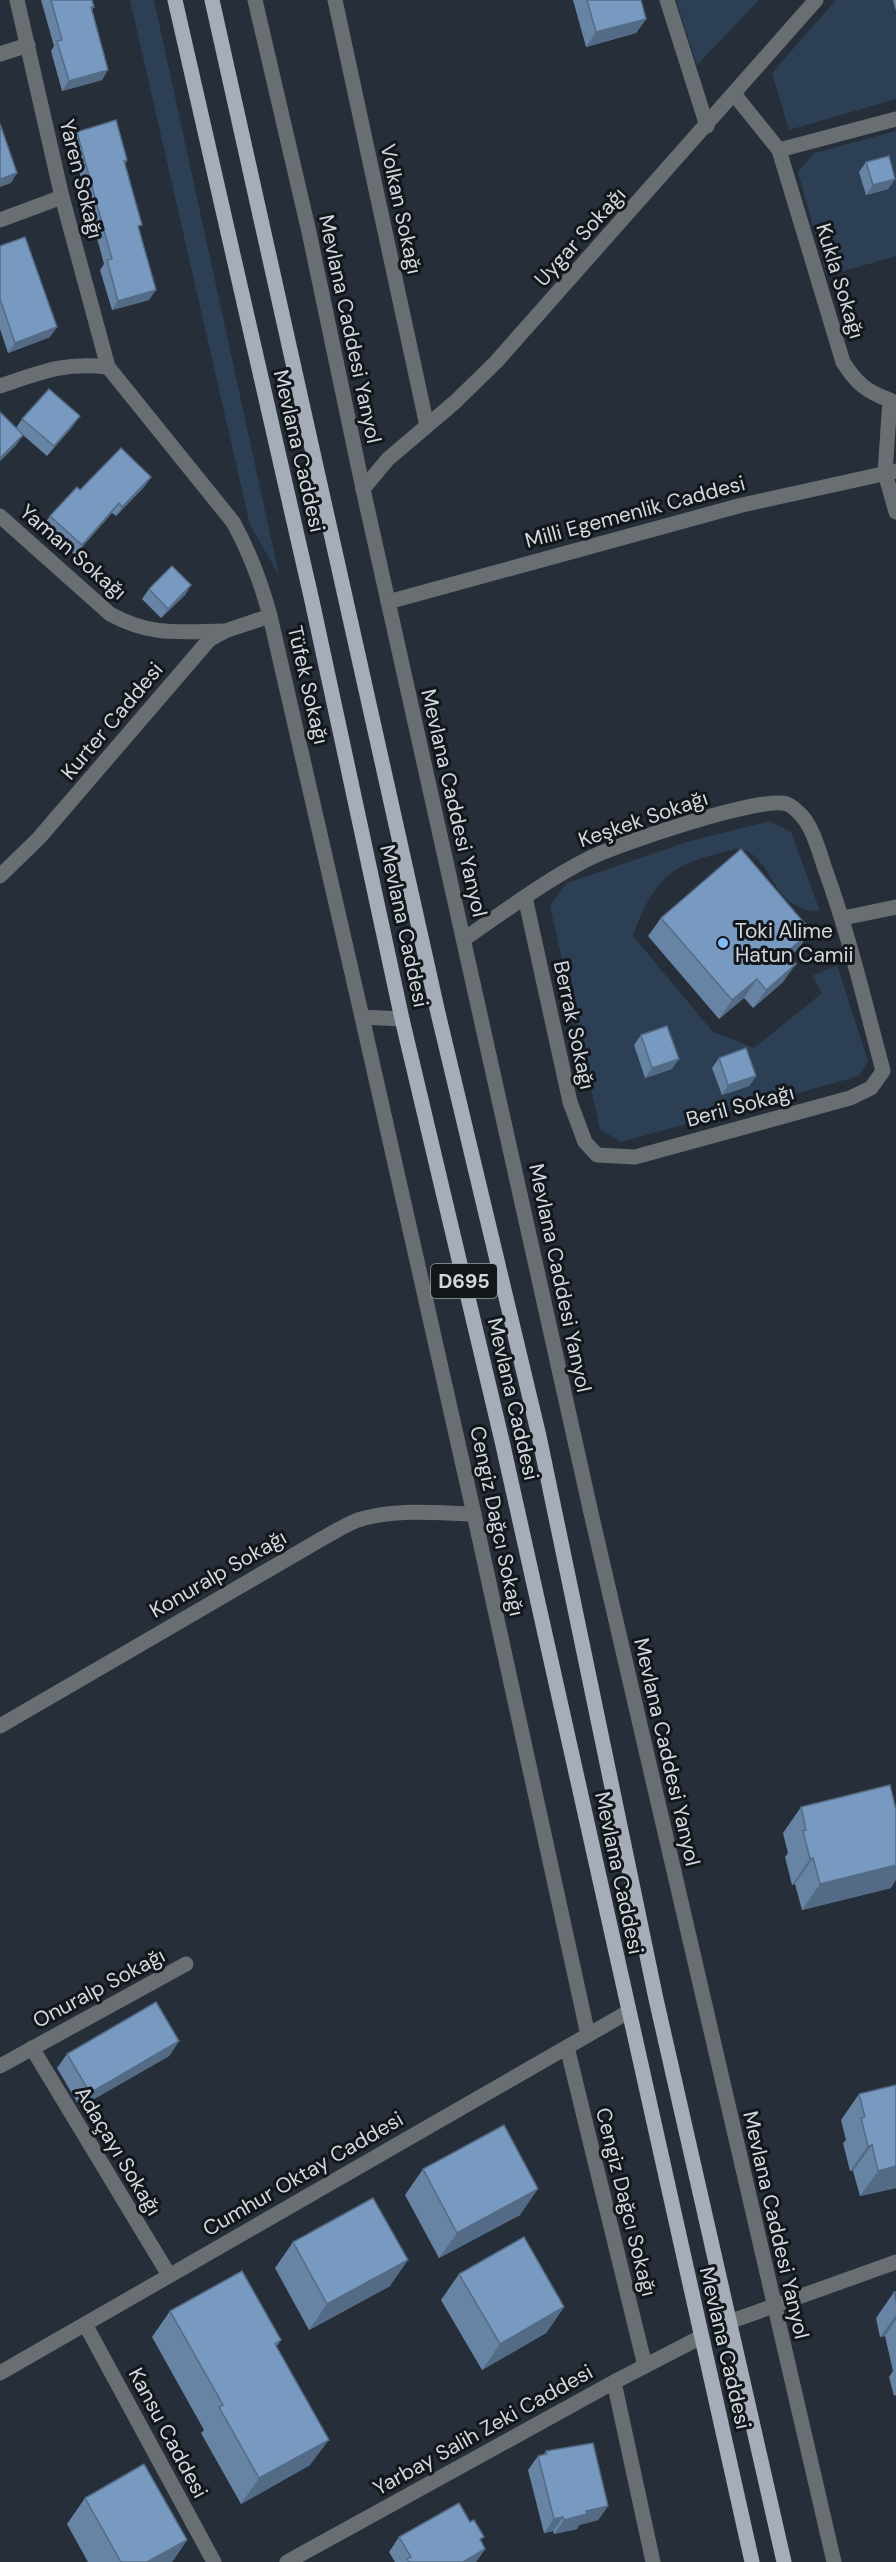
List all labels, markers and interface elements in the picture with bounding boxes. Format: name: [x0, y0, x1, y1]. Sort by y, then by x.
street label: Yaren Sokağı: [53, 116, 109, 242]
street label: Volkan Sokağı: [374, 141, 428, 277]
street label: Uygar Sokağı: [528, 181, 632, 293]
street label: Mevlana Caddesi Yanyol: [312, 212, 388, 446]
street label: Kukla Sokağı: [809, 220, 871, 342]
street label: Mevlana Caddesi: [267, 367, 331, 535]
street label: Milli Egemenlik Caddesi: [522, 469, 748, 555]
street label: Yaman Sokağı: [14, 498, 132, 606]
street label: Tüfek Sokağı: [281, 623, 335, 747]
street label: Kurter Caddesi: [55, 656, 169, 786]
street label: Mevlana Caddesi Yanyol: [414, 686, 494, 920]
street label: Keşkek Sokağı: [575, 784, 711, 854]
street label: Mevlana Caddesi: [373, 842, 435, 1010]
place label: Toki Alime Hatun Camii: [735, 917, 854, 969]
marker: Toki Alime Hatun Camii: [716, 936, 730, 950]
street label: Berrak Sokağı: [547, 958, 601, 1092]
street label: Beril Sokağı: [683, 1078, 797, 1134]
street label: Mevlana Caddesi Yanyol: [522, 1161, 598, 1395]
road number: D695: [431, 1264, 497, 1298]
street label: Mevlana Caddesi: [481, 1315, 545, 1483]
street label: Cengiz Dağcı Sokağı: [463, 1423, 531, 1619]
street label: Konuralp Sokağı: [144, 1523, 292, 1625]
street label: Mevlana Caddesi Yanyol: [627, 1635, 707, 1869]
street label: Mevlana Caddesi: [588, 1789, 650, 1957]
street label: Onuralp Sokağı: [28, 1941, 170, 2035]
street label: Adaçayı Sokağı: [68, 2081, 168, 2221]
street label: Cumhur Oktay Caddesi: [198, 2105, 408, 2243]
street label: Cengiz Dağcı Sokağı: [589, 2105, 663, 2299]
street label: Mevlana Caddesi Yanyol: [736, 2108, 816, 2342]
street label: Mevlana Caddesi: [693, 2264, 757, 2432]
street label: Yarbay Salih Zeki Caddesi: [368, 2358, 598, 2502]
street label: Kansu Caddesi: [122, 2363, 214, 2503]

